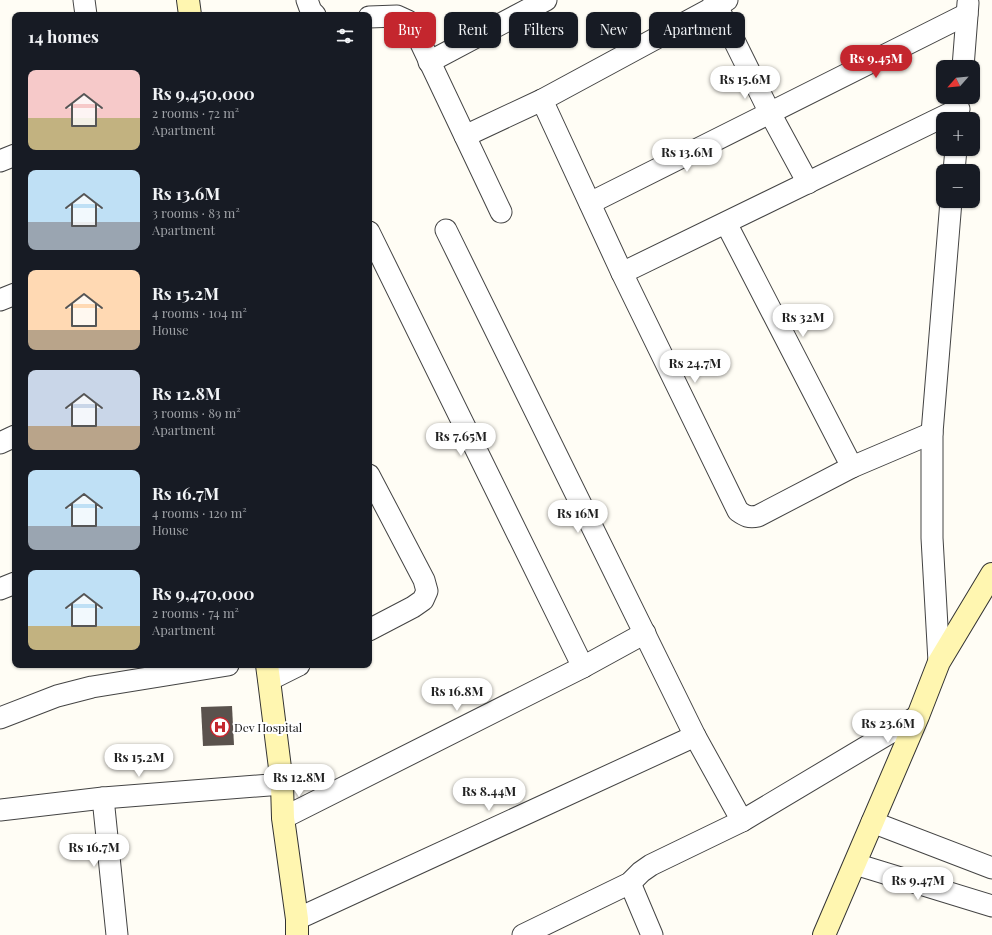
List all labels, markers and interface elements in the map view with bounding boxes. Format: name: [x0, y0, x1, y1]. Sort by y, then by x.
chip: Buy: [384, 12, 436, 48]
chip: Rent: [444, 12, 501, 48]
chip: Filters: [509, 12, 578, 48]
chip: New: [586, 12, 641, 48]
chip: Apartment: [649, 12, 745, 48]
text: 14 homes: [28, 25, 99, 47]
icon: filters: [334, 25, 356, 47]
pin: Rs 9.45M: [835, 45, 917, 79]
text: Rs 9.45M: [849, 49, 903, 66]
north arrow: [936, 60, 980, 104]
map controls: [936, 60, 980, 208]
pin: Rs 15.6M: [704, 66, 786, 100]
text: Rs 15.6M: [719, 70, 771, 87]
text: Rs 9,450,000: [152, 82, 255, 104]
icon: home: [60, 86, 108, 134]
text: 2 rooms · 72 m²: [152, 104, 239, 121]
button: +: [936, 112, 980, 156]
text: Apartment: [152, 121, 215, 138]
pin: Rs 13.6M: [646, 139, 728, 173]
text: Rs 13.6M: [661, 143, 713, 160]
button: −: [936, 164, 980, 208]
text: Rs 13.6M: [152, 182, 220, 204]
icon: home: [60, 186, 108, 234]
text: 3 rooms · 83 m²: [152, 204, 240, 221]
text: Apartment: [152, 221, 215, 238]
text: Rs 15.2M: [152, 282, 219, 304]
icon: home: [60, 286, 108, 334]
text: 4 rooms · 104 m²: [152, 304, 247, 321]
pin: Rs 32M: [770, 304, 836, 338]
text: Rs 32M: [781, 308, 825, 325]
text: House: [152, 321, 189, 338]
pin: Rs 24.7M: [654, 350, 736, 384]
text: Rs 24.7M: [669, 354, 721, 371]
text: Rs 12.8M: [152, 382, 221, 404]
icon: home: [60, 386, 108, 434]
text: 3 rooms · 89 m²: [152, 404, 241, 421]
text: Apartment: [152, 421, 215, 438]
pin: Rs 7.65M: [420, 423, 502, 457]
text: Rs 7.65M: [435, 427, 487, 444]
text: Rs 16.7M: [152, 482, 219, 504]
icon: home: [60, 486, 108, 534]
pin: Rs 16M: [545, 500, 611, 534]
text: 4 rooms · 120 m²: [152, 504, 247, 521]
text: Rs 16M: [557, 504, 599, 521]
text: House: [152, 521, 189, 538]
text: Rs 9,470,000: [152, 582, 255, 604]
icon: home: [60, 586, 108, 634]
text: 2 rooms · 74 m²: [152, 604, 239, 621]
text: Apartment: [152, 621, 215, 638]
pin: Rs 16.8M: [416, 678, 498, 712]
text: Rs 16.8M: [430, 682, 484, 699]
pin: Rs 23.6M: [847, 710, 929, 744]
text: Rs 23.6M: [861, 714, 915, 731]
hospital icon: Dev Hospital: [209, 716, 231, 738]
place label: Dev Hospital: [234, 719, 303, 735]
pin: Rs 15.2M: [98, 744, 180, 778]
text: Rs 15.2M: [113, 748, 165, 765]
pin: Rs 12.8M: [258, 764, 340, 798]
text: Rs 12.8M: [273, 768, 325, 785]
pin: Rs 8.44M: [448, 778, 530, 812]
text: Rs 8.44M: [462, 782, 516, 799]
pin: Rs 16.7M: [53, 834, 135, 868]
text: Rs 16.7M: [68, 838, 120, 855]
pin: Rs 9.47M: [877, 867, 959, 901]
text: Rs 9.47M: [891, 871, 945, 888]

